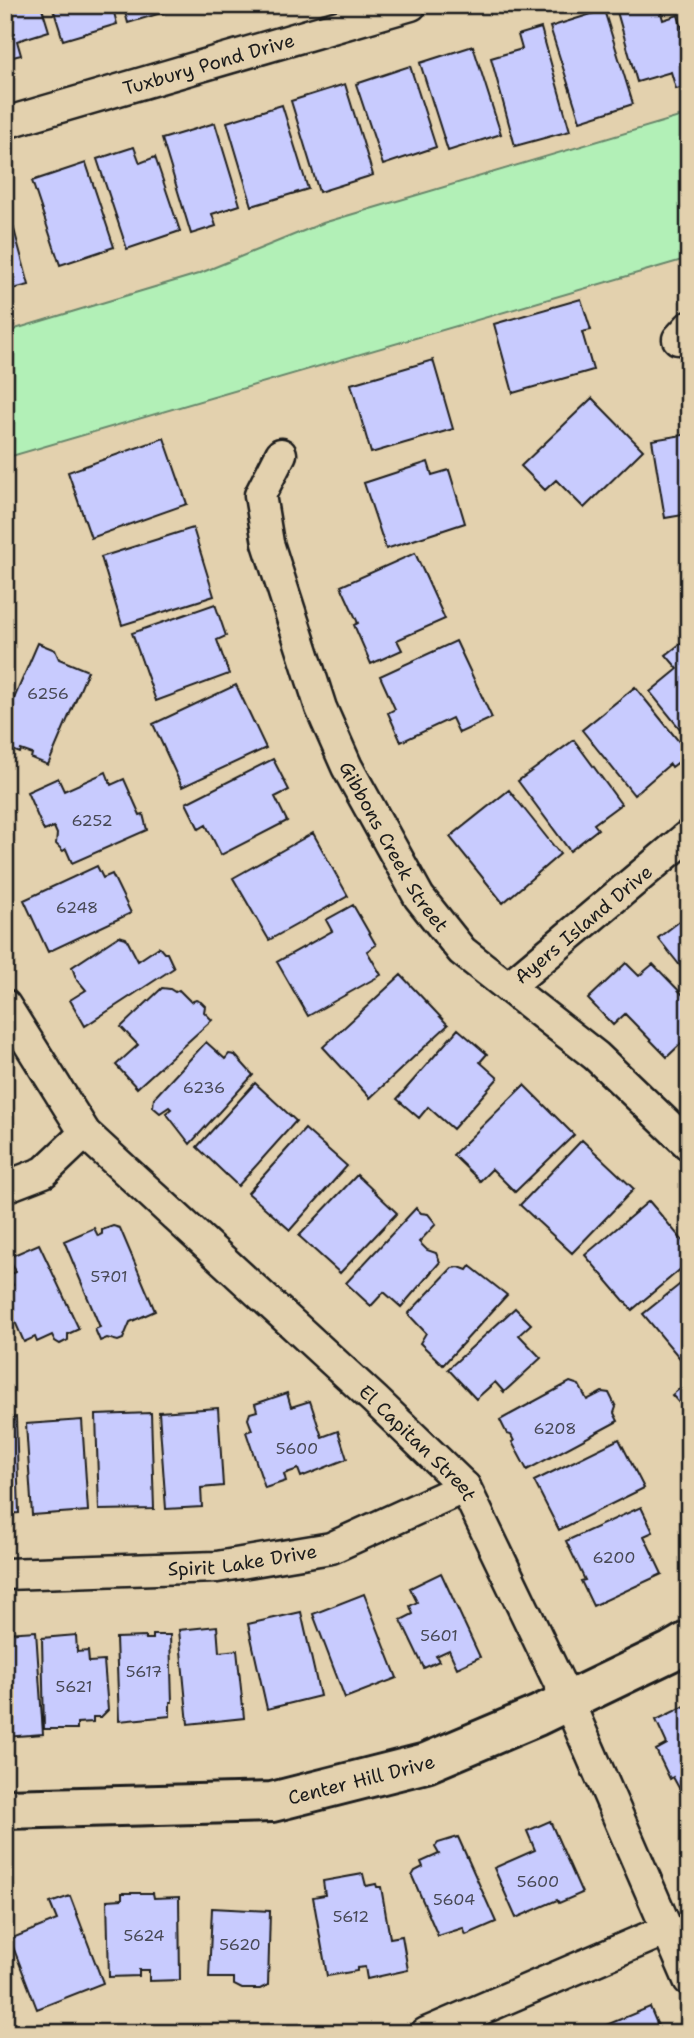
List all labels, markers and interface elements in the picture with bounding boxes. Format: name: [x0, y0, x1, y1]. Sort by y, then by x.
street label: Tuxbury Pond Drive: [120, 28, 297, 101]
house number: 6256: [27, 683, 69, 704]
street label: Gibbons Creek Street: [333, 757, 454, 937]
house number: 6252: [71, 810, 113, 831]
street label: Ayers Island Drive: [509, 859, 657, 989]
house number: 6248: [56, 897, 98, 918]
house number: 6236: [183, 1077, 225, 1098]
house number: 5701: [90, 1266, 128, 1287]
street label: El Capitan Street: [353, 1379, 482, 1505]
house number: 6208: [533, 1418, 577, 1439]
house number: 5600: [276, 1438, 318, 1459]
street label: Spirit Lake Drive: [167, 1539, 319, 1582]
house number: 6200: [592, 1547, 636, 1568]
house number: 5601: [420, 1625, 458, 1646]
house number: 5617: [126, 1661, 162, 1682]
house number: 5621: [56, 1676, 92, 1697]
street label: Center Hill Drive: [285, 1749, 439, 1811]
house number: 5600: [517, 1871, 559, 1892]
house number: 5604: [433, 1889, 475, 1910]
house number: 5612: [333, 1906, 369, 1927]
house number: 5624: [123, 1925, 165, 1946]
house number: 5620: [219, 1934, 261, 1955]

